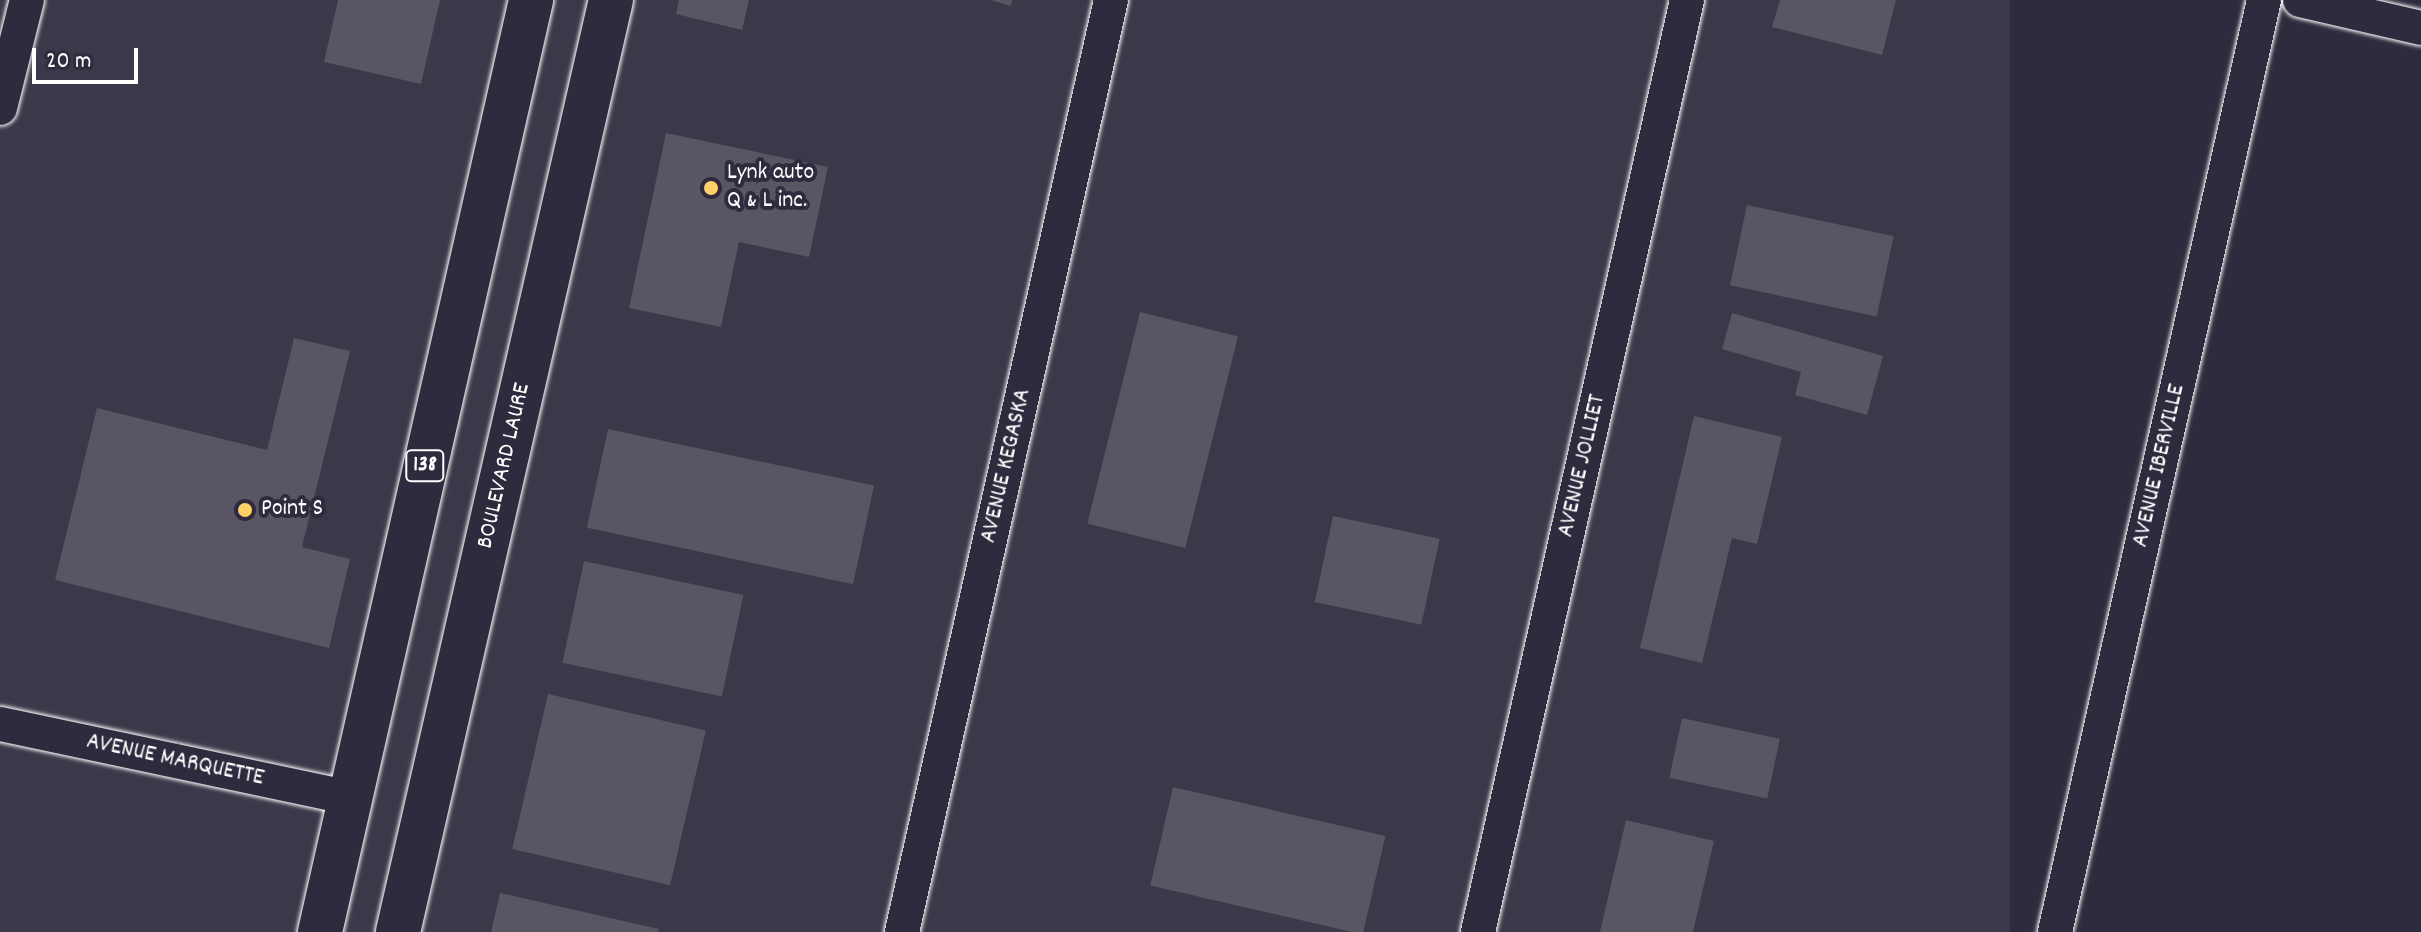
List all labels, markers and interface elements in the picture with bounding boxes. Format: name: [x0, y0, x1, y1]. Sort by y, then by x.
scale bar: [36, 32, 142, 82]
text: 20 m: [46, 45, 92, 79]
place label: Lynk auto Q & L inc.: [727, 160, 814, 216]
marker: Lynk auto Q & L inc.: [702, 179, 720, 197]
street label: BOULEVARD LAURE: [472, 381, 538, 551]
street label: AVENUE IBERVILLE: [2127, 382, 2193, 550]
street label: AVENUE KEGASKA: [975, 386, 1039, 546]
street label: AVENUE JOLLIET: [1553, 392, 1613, 540]
road number: 138: [405, 448, 445, 484]
place label: Point S: [261, 496, 323, 524]
marker: Point S: [236, 501, 254, 519]
street label: AVENUE MARQUETTE: [84, 728, 266, 794]

